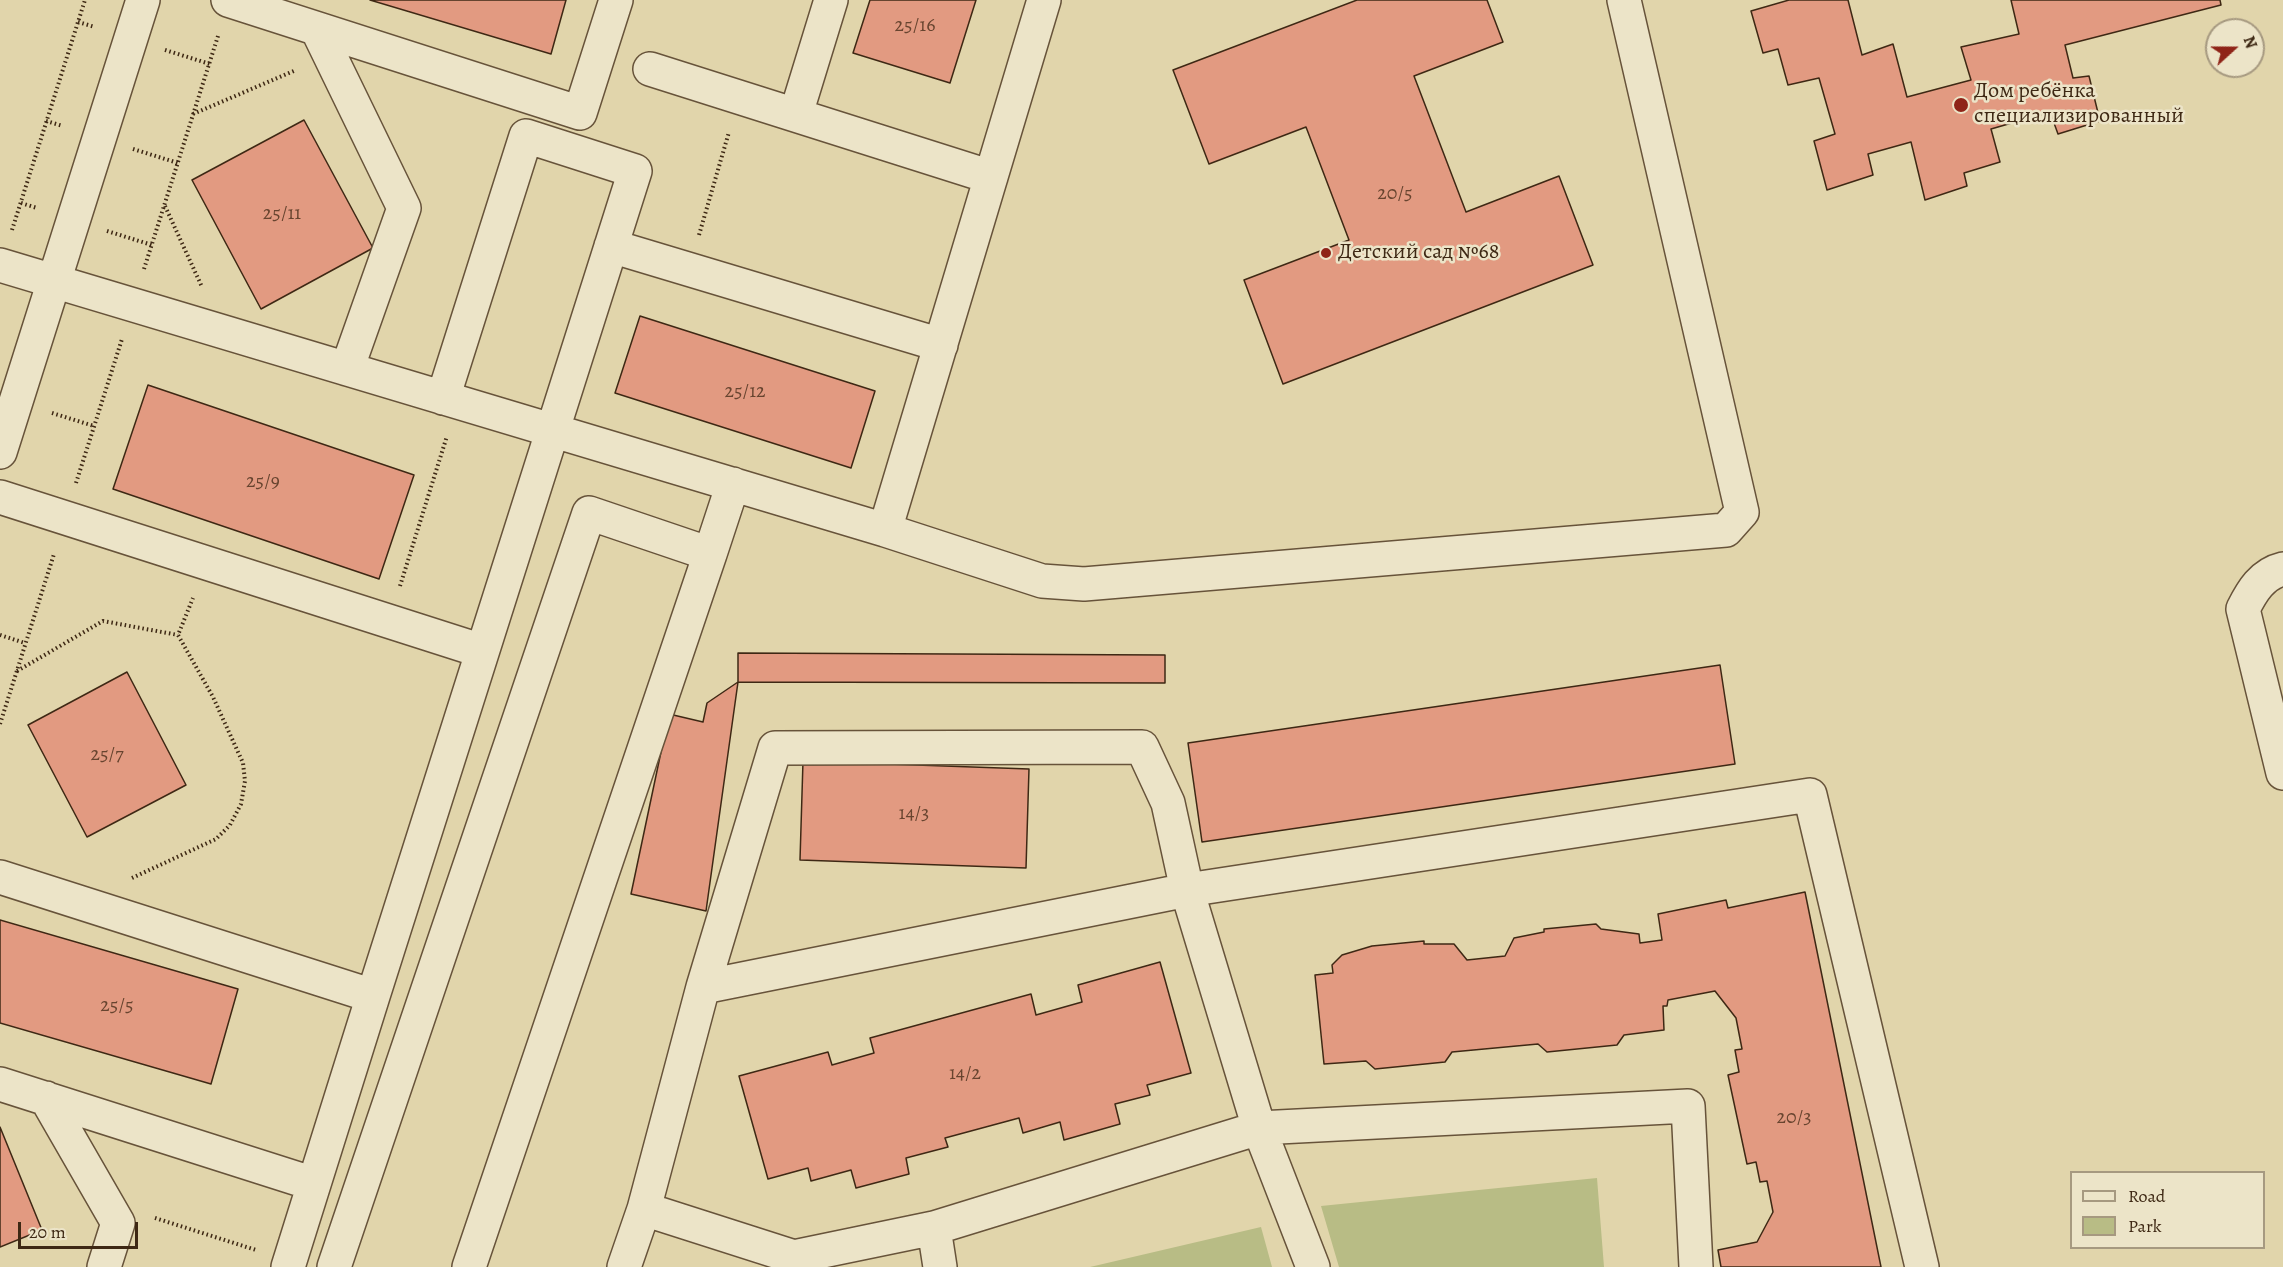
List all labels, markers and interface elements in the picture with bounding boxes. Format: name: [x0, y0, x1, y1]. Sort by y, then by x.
house number: 25/16: [895, 14, 935, 38]
north arrow: [2205, 18, 2265, 78]
text: N: [2238, 33, 2262, 52]
place label: Дом ребёнка специализированный: [1974, 79, 2184, 130]
marker: Дом ребёнка специализированный: [1952, 96, 1970, 114]
house number: 20/5: [1377, 182, 1413, 206]
house number: 25/11: [263, 202, 301, 226]
place label: Детский сад №68: [1338, 240, 1499, 266]
marker: Детский сад №68: [1319, 246, 1333, 260]
house number: 25/12: [724, 380, 766, 404]
house number: 25/9: [246, 470, 280, 494]
house number: 25/7: [90, 743, 124, 767]
house number: 14/3: [899, 802, 929, 826]
house number: 25/5: [100, 994, 134, 1018]
house number: 14/2: [949, 1062, 981, 1086]
house number: 20/3: [1776, 1106, 1812, 1130]
legend: [2070, 1171, 2265, 1249]
text: Road: [2128, 1184, 2165, 1208]
scale bar: [21, 1210, 141, 1248]
text: Park: [2128, 1214, 2162, 1238]
text: 20 m: [29, 1220, 66, 1244]

